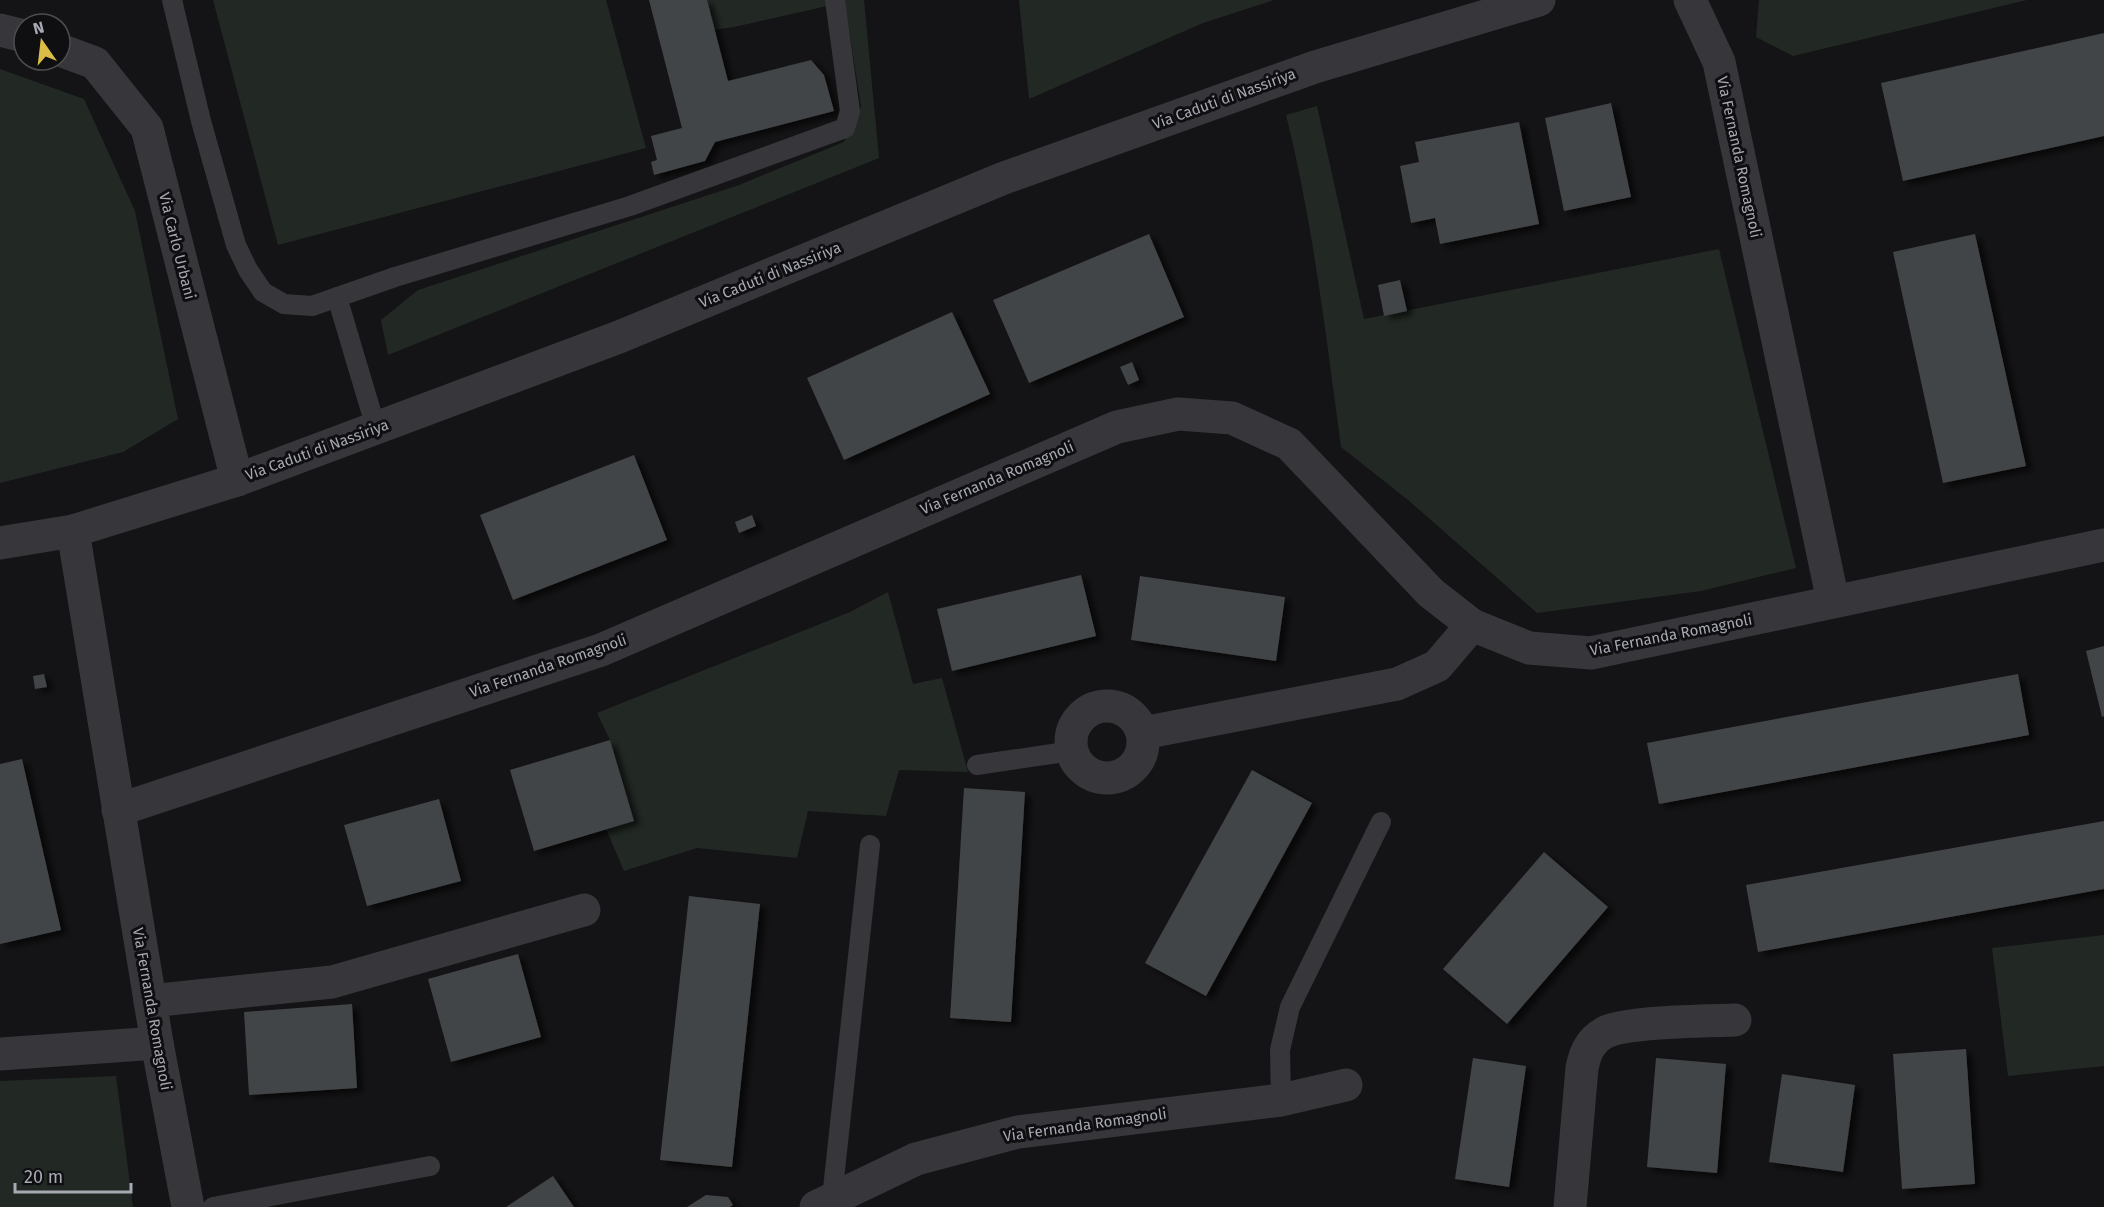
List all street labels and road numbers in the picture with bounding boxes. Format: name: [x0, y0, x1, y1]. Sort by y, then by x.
street label: Via Caduti di Nassiriya: [1150, 65, 1298, 133]
street label: Via Fernanda Romagnoli: [1713, 75, 1765, 239]
street label: Via Carlo Urbani: [155, 191, 199, 301]
street label: Via Caduti di Nassiriya: [696, 238, 844, 312]
street label: Via Caduti di Nassiriya: [243, 416, 391, 484]
street label: Via Fernanda Romagnoli: [918, 438, 1076, 518]
street label: Via Fernanda Romagnoli: [1588, 610, 1754, 660]
street label: Via Fernanda Romagnoli: [467, 631, 629, 701]
street label: Via Fernanda Romagnoli: [129, 926, 175, 1092]
street label: Via Fernanda Romagnoli: [1002, 1105, 1168, 1145]

